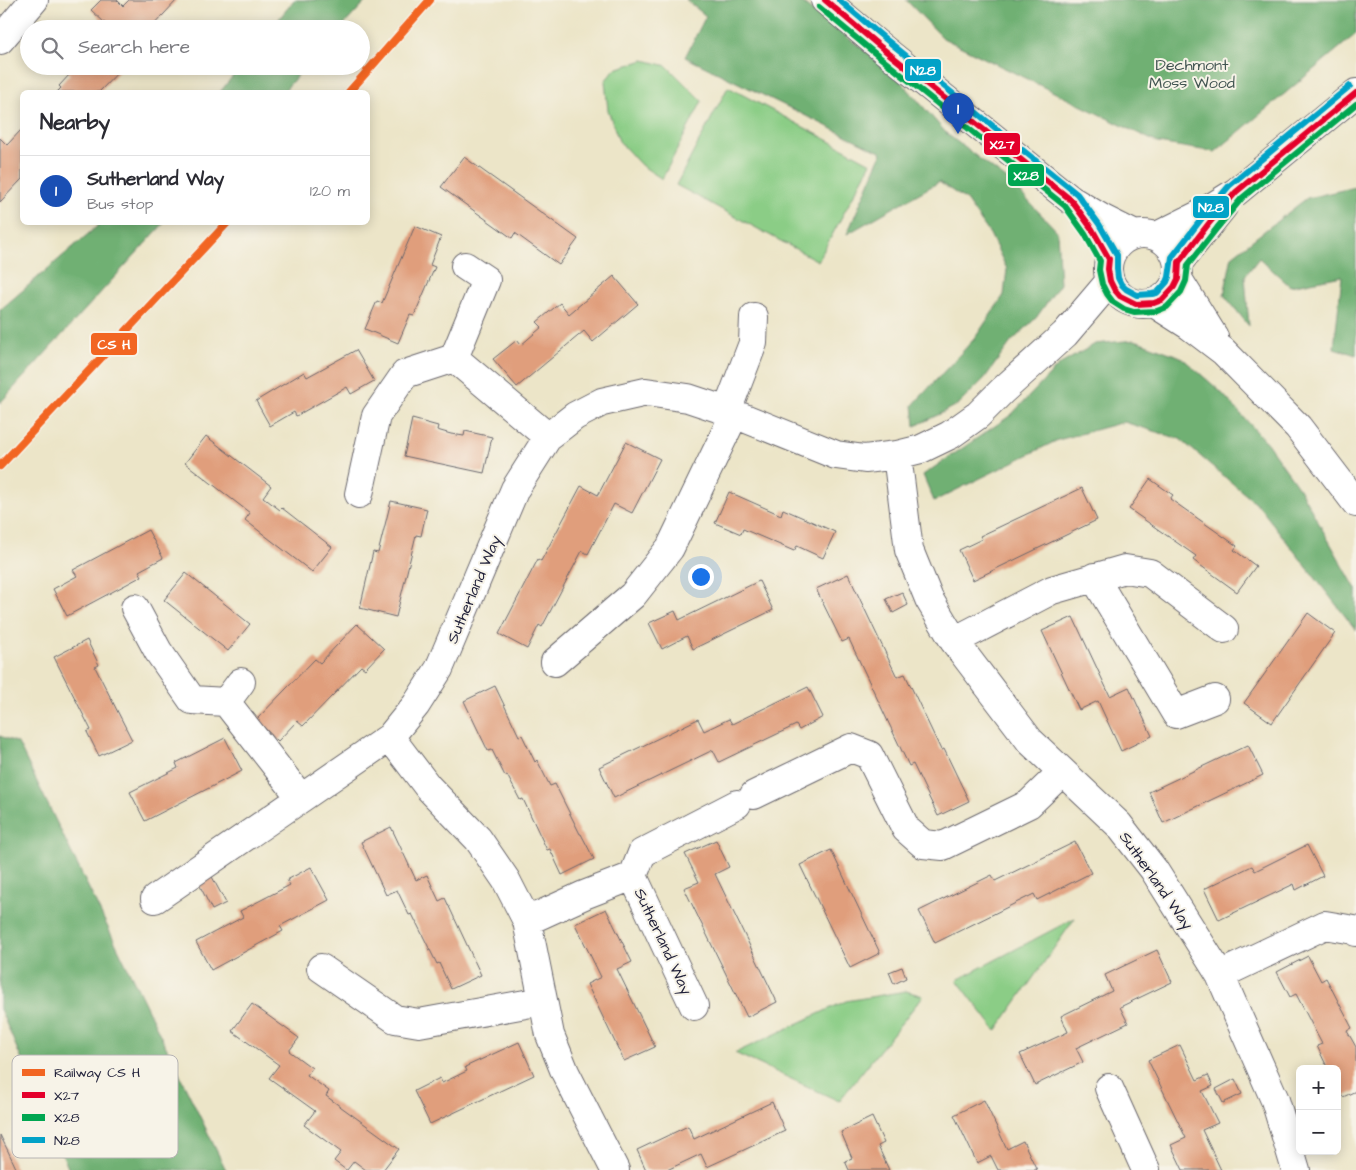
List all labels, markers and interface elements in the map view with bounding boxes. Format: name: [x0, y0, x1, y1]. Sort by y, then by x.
search box: [20, 20, 370, 75]
icon: search: [38, 34, 66, 62]
text: Search here: [78, 34, 190, 61]
park label: Dechmont Moss Wood: [1149, 54, 1235, 94]
line badge: N28: [904, 58, 942, 82]
text: N28: [910, 61, 936, 81]
pin: 1: [942, 93, 974, 134]
text: Nearby: [40, 108, 110, 137]
line badge: X27: [983, 132, 1021, 156]
text: X27: [989, 135, 1015, 155]
line badge: X28: [1007, 163, 1045, 187]
text: Sutherland Way: [87, 166, 224, 193]
text: X28: [1013, 166, 1039, 186]
text: 1: [55, 180, 57, 202]
text: 120 m: [310, 180, 350, 202]
text: Bus stop: [87, 193, 153, 215]
line badge: N28: [1192, 195, 1230, 219]
text: N28: [1198, 198, 1224, 218]
line badge: CS H: [90, 332, 138, 356]
text: CS H: [98, 335, 131, 355]
street label: Sutherland Way: [441, 532, 508, 647]
your location: [688, 564, 714, 590]
street label: Sutherland Way: [1113, 827, 1198, 935]
street label: Sutherland Way: [628, 884, 698, 999]
legend: [12, 1055, 178, 1158]
text: Railway CS H: [54, 1063, 141, 1083]
map controls: [1296, 1065, 1341, 1155]
button: +: [1296, 1065, 1341, 1110]
text: X27: [54, 1086, 79, 1106]
text: X28: [54, 1108, 79, 1128]
button: −: [1296, 1110, 1341, 1155]
text: N28: [54, 1131, 80, 1151]

